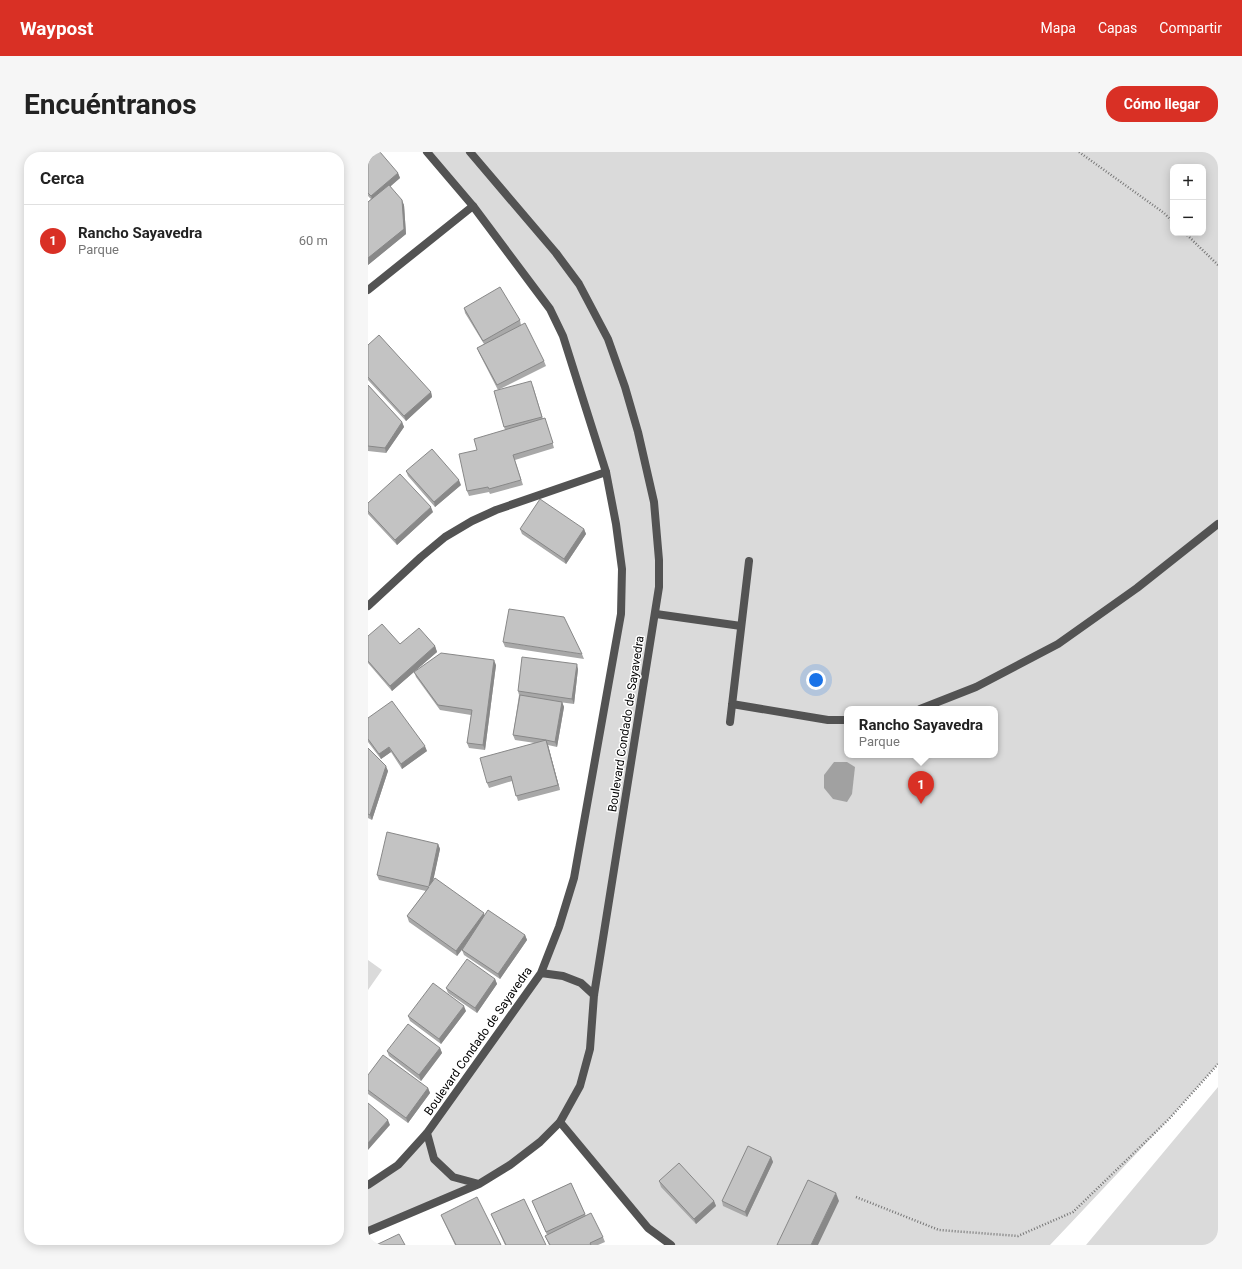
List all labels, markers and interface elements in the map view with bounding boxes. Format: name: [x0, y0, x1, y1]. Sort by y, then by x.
text: Waypost: [20, 17, 94, 40]
text: Mapa: [1041, 20, 1076, 36]
text: Capas: [1098, 20, 1137, 36]
text: Compartir: [1159, 20, 1222, 36]
button: Cómo llegar: [1106, 86, 1218, 122]
text: Encuéntranos: [24, 88, 197, 121]
map controls: [1170, 164, 1206, 236]
button: +: [1170, 164, 1206, 200]
text: Cerca: [40, 168, 84, 188]
button: −: [1170, 200, 1206, 236]
text: Rancho Sayavedra: [78, 224, 202, 242]
text: 1: [49, 233, 57, 248]
text: 60 m: [299, 233, 328, 248]
text: Parque: [78, 242, 119, 257]
street label: Boulevard Condado de Sayavedra: [605, 635, 647, 813]
your location: [806, 670, 826, 690]
popup: [844, 706, 998, 758]
text: Rancho Sayavedra: [859, 716, 983, 734]
text: Parque: [859, 734, 900, 749]
pin: 1: [908, 771, 934, 804]
street label: Boulevard Condado de Sayavedra: [421, 964, 535, 1118]

